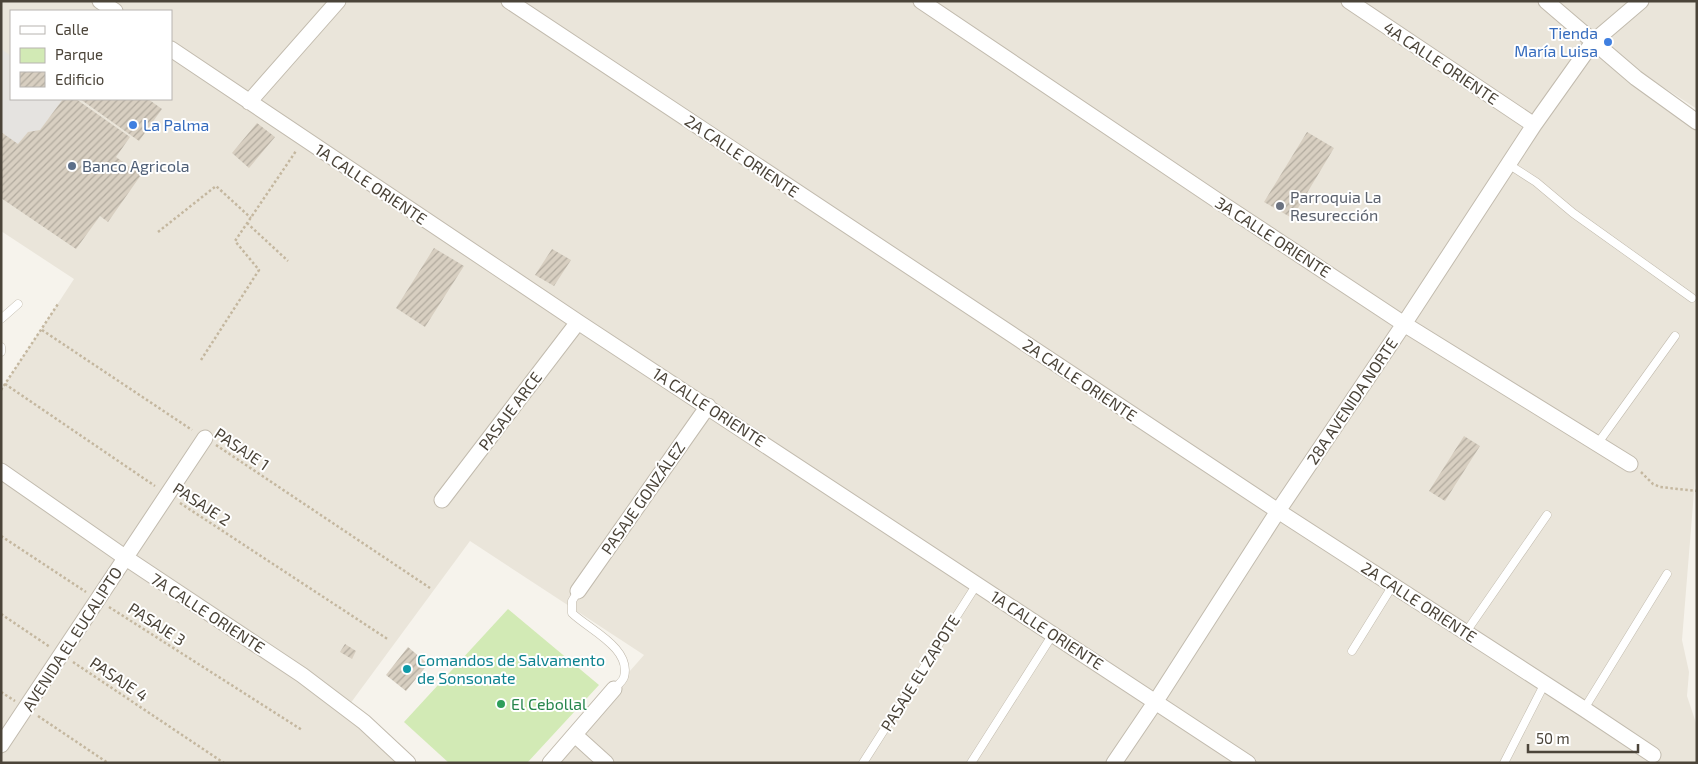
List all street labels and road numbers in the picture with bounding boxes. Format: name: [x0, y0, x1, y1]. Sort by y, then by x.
street label: 4A CALLE ORIENTE: [1380, 17, 1502, 108]
street label: 2A CALLE ORIENTE: [682, 110, 803, 201]
street label: 1A CALLE ORIENTE: [312, 139, 431, 228]
street label: 3A CALLE ORIENTE: [1212, 192, 1334, 281]
street label: 2A CALLE ORIENTE: [1020, 334, 1141, 425]
street label: 28A AVENIDA NORTE: [1302, 334, 1401, 468]
street label: 1A CALLE ORIENTE: [649, 363, 769, 450]
street label: PASAJE ARCE: [474, 368, 545, 454]
street label: PASAJE 1: [211, 423, 273, 474]
street label: PASAJE GONZÁLEZ: [597, 438, 689, 558]
street label: PASAJE 2: [170, 478, 235, 529]
street label: 2A CALLE ORIENTE: [1358, 557, 1480, 646]
street label: AVENIDA EL EUCALIPTO: [18, 563, 125, 714]
street label: 7A CALLE ORIENTE: [148, 569, 269, 657]
street label: 1A CALLE ORIENTE: [987, 586, 1107, 673]
street label: PASAJE 3: [125, 598, 190, 649]
street label: PASAJE EL ZAPOTE: [876, 611, 963, 734]
street label: PASAJE 4: [87, 652, 152, 705]

